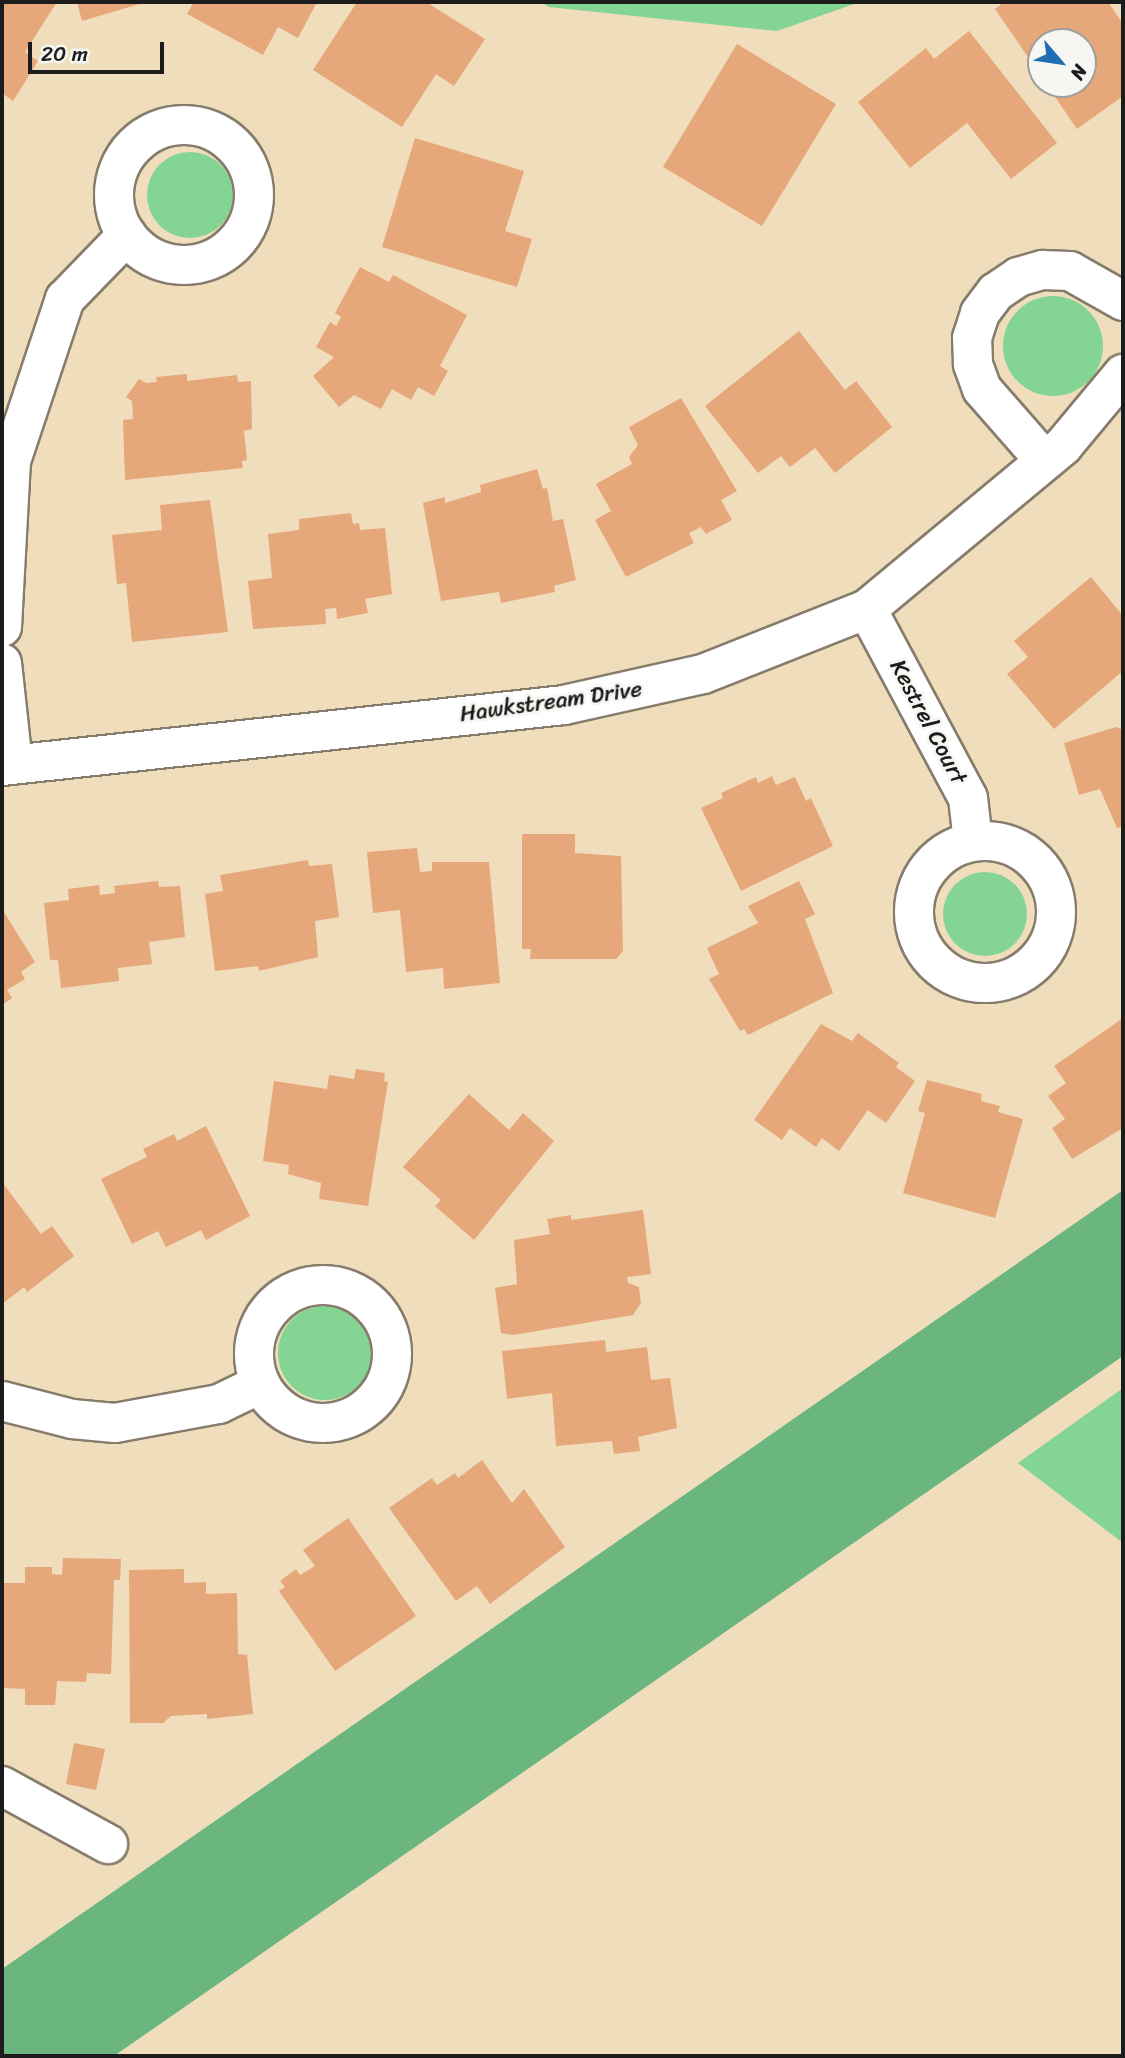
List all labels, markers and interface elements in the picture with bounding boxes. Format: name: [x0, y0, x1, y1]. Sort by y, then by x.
scale bar: [32, 28, 168, 72]
north arrow: [1027, 28, 1097, 98]
text: 20 m: [41, 35, 88, 73]
text: N: [1061, 59, 1097, 86]
street label: Kestrel Court: [883, 655, 973, 789]
street label: Hawkstream Drive: [458, 676, 644, 728]

